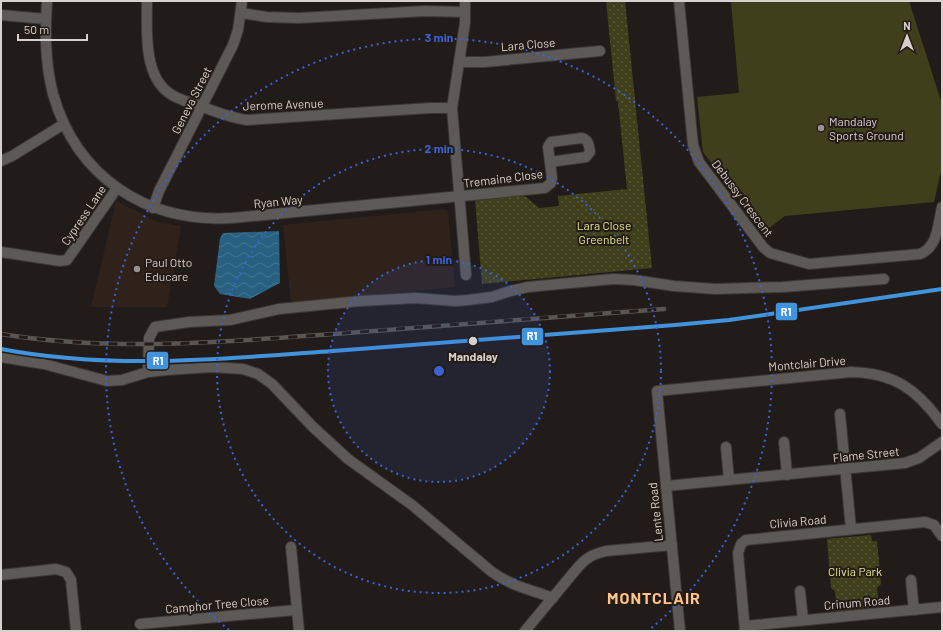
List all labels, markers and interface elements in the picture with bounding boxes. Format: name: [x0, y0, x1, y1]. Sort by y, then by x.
scale bar: [18, 16, 87, 42]
north arrow: [887, 16, 927, 56]
text: N: [903, 19, 911, 32]
text: 50 m: [24, 22, 49, 36]
text: 3 min: [425, 30, 453, 44]
street label: Lara Close: [500, 35, 556, 53]
street label: Geneva Street: [168, 64, 214, 136]
street label: Jerome Avenue: [242, 96, 324, 112]
place label: Mandalay Sports Ground: [829, 114, 904, 142]
marker: Mandalay Sports Ground: [816, 123, 826, 133]
text: 2 min: [425, 141, 453, 155]
street label: Debussy Crescent: [709, 157, 777, 239]
street label: Tremaine Close: [462, 166, 544, 190]
street label: Cypress Lane: [58, 182, 108, 248]
street label: Ryan Way: [253, 192, 304, 210]
park label: Lara Close Greenbelt: [577, 218, 631, 246]
text: 1 min: [426, 252, 452, 266]
place label: Paul Otto Educare: [145, 255, 192, 283]
marker: Paul Otto Educare: [132, 264, 142, 274]
line badge: R1: [775, 302, 798, 321]
text: R1: [781, 305, 791, 318]
line badge: R1: [521, 327, 544, 346]
text: R1: [527, 329, 537, 342]
marker: Mandalay: [467, 335, 479, 347]
place label: Mandalay: [448, 349, 498, 363]
line badge: R1: [146, 351, 169, 370]
street label: Montclair Drive: [768, 353, 846, 373]
text: R1: [153, 354, 163, 367]
centre of rings: [432, 364, 446, 378]
street label: Flame Street: [832, 444, 900, 464]
street label: Lente Road: [645, 482, 665, 542]
street label: Clivia Road: [769, 512, 827, 530]
park label: Clivia Park: [828, 564, 882, 578]
district label: MONTCLAIR: [607, 588, 701, 607]
street label: Camphor Tree Close: [165, 592, 269, 616]
street label: Crinum Road: [823, 592, 891, 612]

